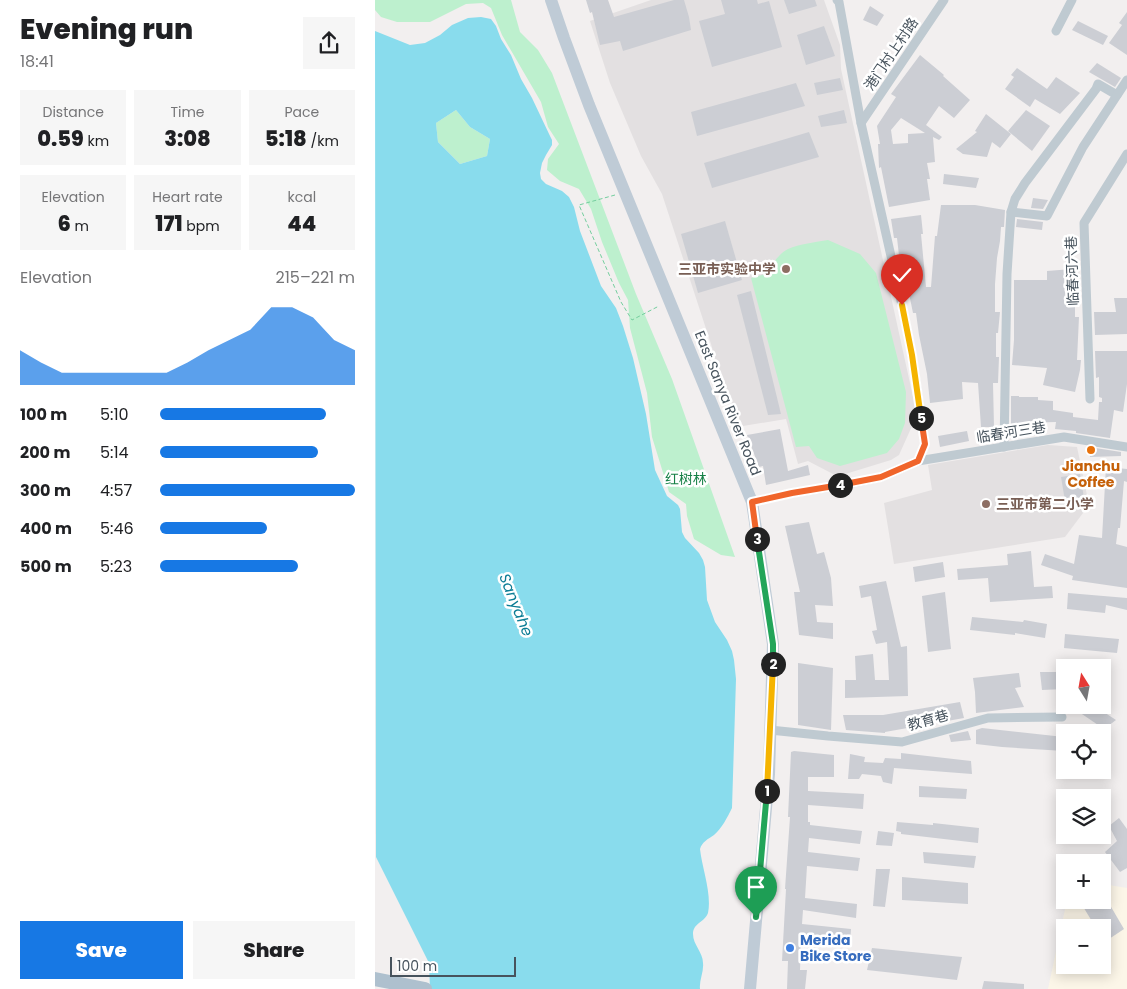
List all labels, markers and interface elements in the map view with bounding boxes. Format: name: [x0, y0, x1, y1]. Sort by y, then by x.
text: Evening run: [20, 10, 193, 49]
street label: 港门村上村路: [859, 14, 923, 94]
button: share: [303, 17, 355, 69]
text: 18:41: [20, 50, 54, 73]
text: Distance: [42, 102, 104, 122]
text: Time: [170, 102, 205, 122]
text: Pace: [284, 102, 319, 122]
text: 0.59: [37, 124, 84, 153]
text: 3:08: [164, 124, 211, 153]
text: 5:18: [265, 124, 307, 153]
text: km: [84, 131, 109, 151]
text: /km: [307, 131, 339, 151]
text: Elevation: [42, 187, 105, 207]
text: Heart rate: [152, 187, 223, 207]
text: kcal: [288, 187, 316, 207]
text: 6: [57, 209, 71, 238]
text: 171: [155, 209, 183, 238]
text: 44: [287, 209, 316, 238]
text: m: [71, 216, 89, 236]
text: bpm: [183, 216, 220, 236]
street label: 临春河六巷: [1061, 236, 1083, 306]
pin: [881, 254, 923, 305]
place label: 三亚市实验中学: [678, 259, 776, 279]
icon: check: [888, 261, 916, 289]
marker: 三亚市实验中学: [780, 263, 792, 275]
text: Elevation: [20, 266, 92, 289]
text: 215–221 m: [276, 266, 355, 289]
street label: East Sanya River Road: [690, 328, 766, 478]
text: 100 m: [20, 403, 67, 426]
text: 5:10: [100, 403, 129, 426]
pin: 5: [909, 406, 933, 430]
text: 5: [917, 408, 926, 428]
street label: 临春河三巷: [975, 417, 1047, 447]
text: 200 m: [20, 441, 70, 464]
text: 5:14: [100, 441, 129, 464]
marker: Jianchu Coffee: [1085, 444, 1097, 456]
place label: Jianchu Coffee: [1062, 456, 1120, 492]
park label: 红树林: [665, 469, 707, 489]
pin: 4: [827, 472, 853, 498]
text: 4: [836, 475, 845, 495]
text: 300 m: [20, 479, 71, 502]
text: 4:57: [100, 479, 132, 502]
place label: 三亚市第二小学: [996, 494, 1094, 514]
marker: 三亚市第二小学: [980, 498, 992, 510]
text: 400 m: [20, 517, 72, 540]
text: 5:46: [100, 517, 134, 540]
pin: 3: [745, 526, 769, 552]
text: 3: [753, 529, 762, 549]
text: 500 m: [20, 555, 72, 578]
text: 5:23: [100, 555, 132, 578]
water label: Sanyahe: [494, 570, 539, 639]
pin: 2: [761, 652, 785, 676]
text: 2: [770, 654, 778, 674]
north arrow: [1056, 659, 1111, 714]
map controls: [1056, 659, 1111, 974]
street label: 教育巷: [905, 705, 951, 735]
button: locate: [1056, 724, 1111, 779]
pin: 1: [755, 778, 779, 804]
text: 1: [765, 781, 770, 801]
button: layers: [1056, 789, 1111, 844]
button: +: [1056, 854, 1111, 909]
pin: [735, 866, 777, 917]
icon: arrive: [742, 873, 770, 901]
button: −: [1056, 919, 1111, 974]
button: Save: [20, 921, 183, 979]
button: Share: [193, 921, 355, 979]
place label: Merida Bike Store: [800, 930, 872, 966]
marker: Merida Bike Store: [784, 942, 796, 954]
scale bar: [390, 954, 516, 977]
text: 100 m: [397, 956, 437, 976]

